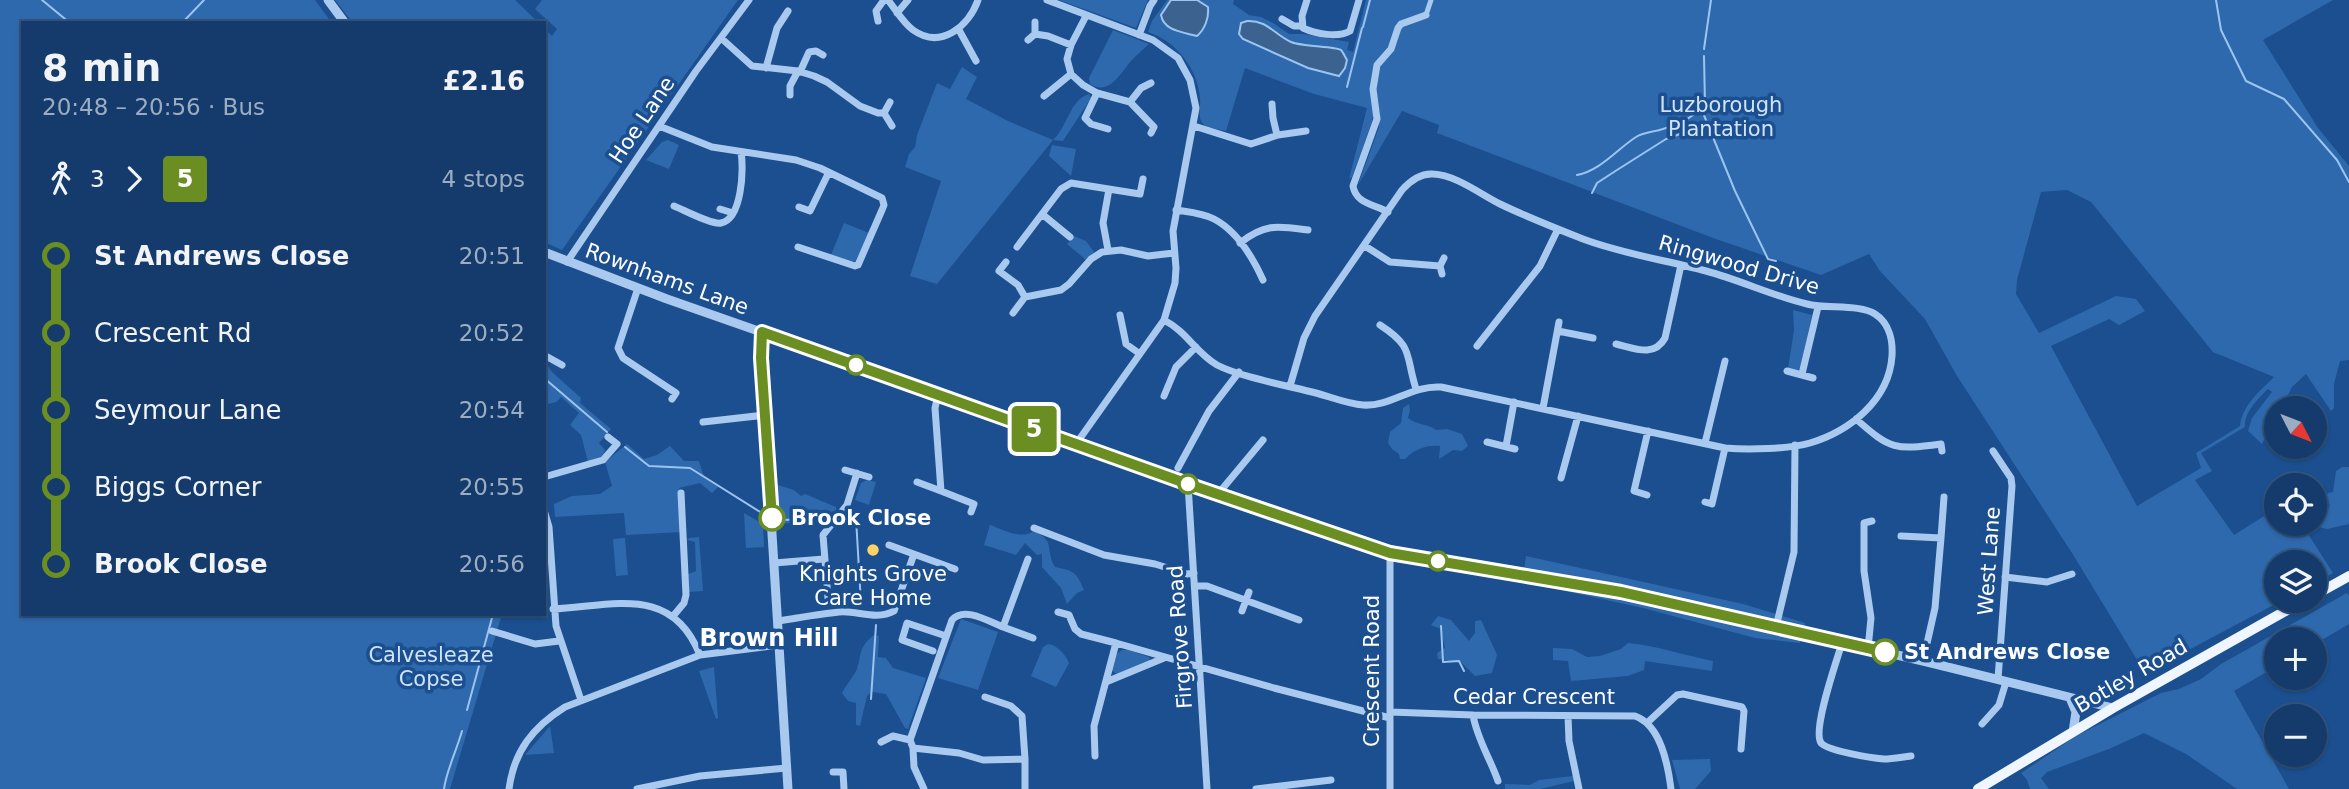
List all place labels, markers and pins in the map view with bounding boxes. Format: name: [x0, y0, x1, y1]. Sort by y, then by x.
unlabelled marker: [846, 355, 866, 375]
unlabelled marker: [1178, 474, 1198, 494]
marker: Brook Close: [759, 505, 785, 531]
place label: Brook Close: [791, 506, 931, 530]
marker: Knights Grove Care Home: [865, 542, 881, 558]
unlabelled marker: [1428, 551, 1448, 571]
place label: Knights Grove Care Home: [799, 562, 947, 610]
marker: St Andrews Close: [1872, 639, 1898, 665]
place label: St Andrews Close: [1904, 640, 2110, 664]

